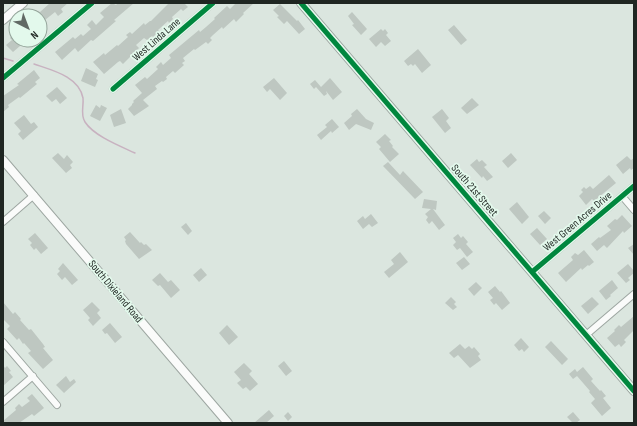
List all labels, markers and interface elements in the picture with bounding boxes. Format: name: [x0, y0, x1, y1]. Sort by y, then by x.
north arrow: [8, 8, 48, 48]
street label: West Linda Lane: [130, 15, 183, 64]
text: N: [28, 28, 41, 42]
street label: South 21st Street: [449, 162, 501, 219]
street label: West Green Acres Drive: [540, 189, 614, 254]
street label: South Dixieland Road: [86, 258, 146, 325]

